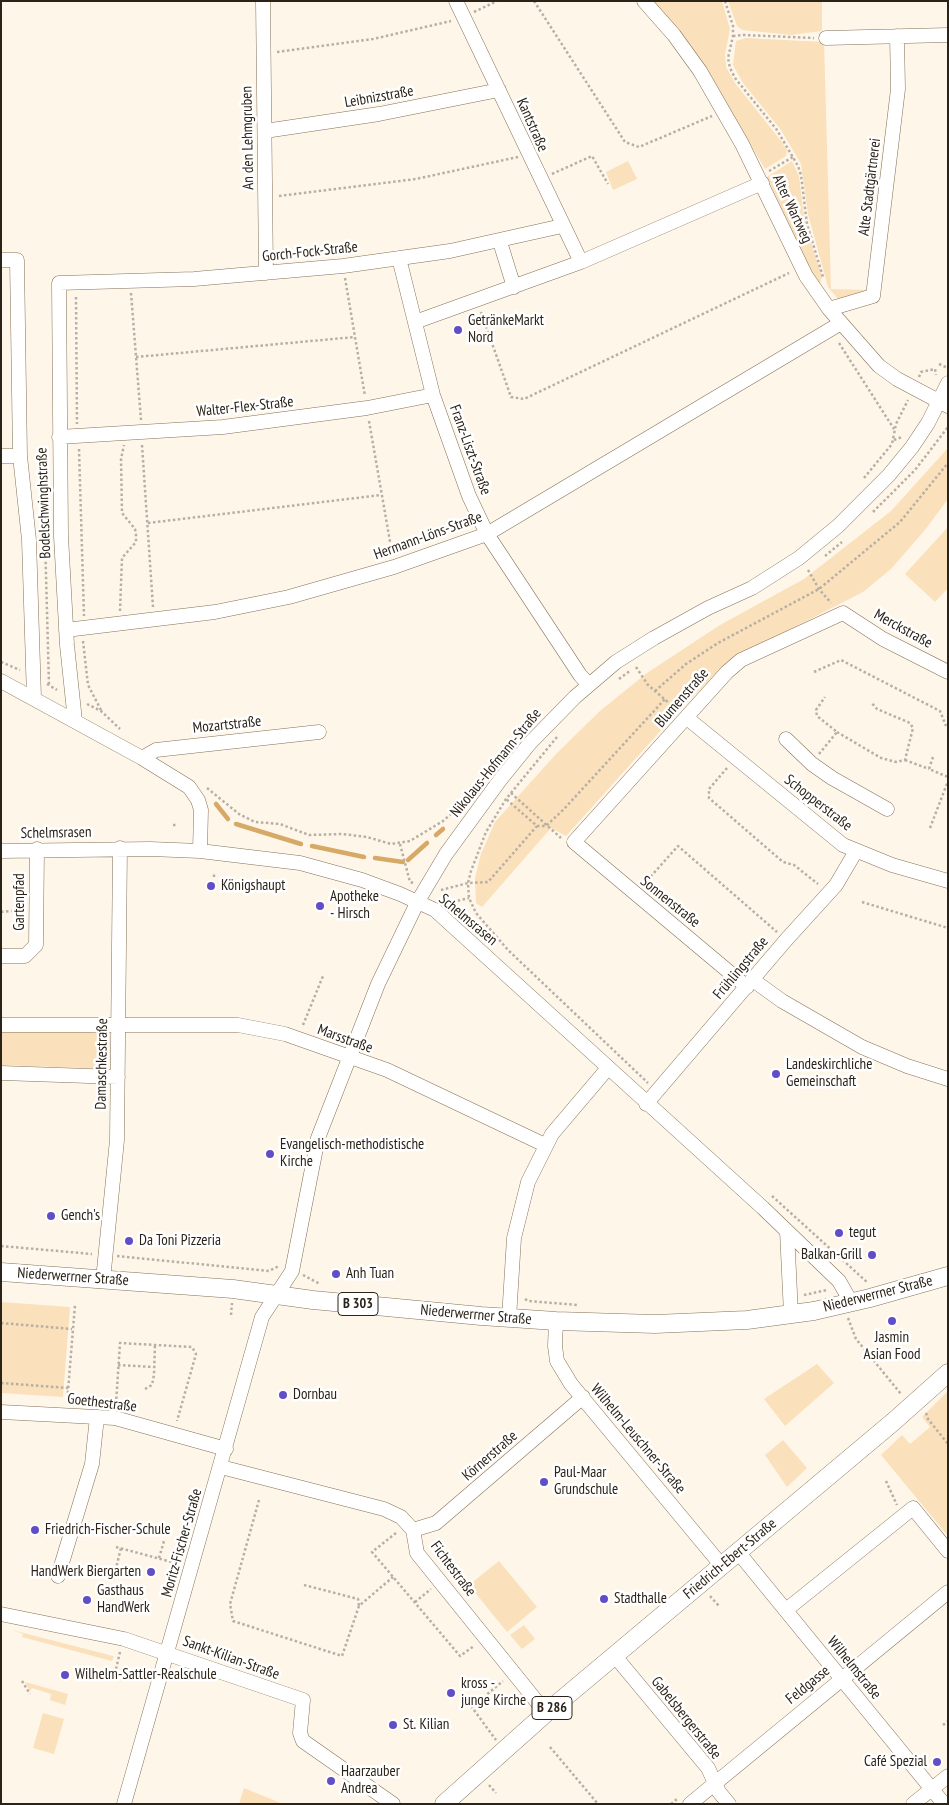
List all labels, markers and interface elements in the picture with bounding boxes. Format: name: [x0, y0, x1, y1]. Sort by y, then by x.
street label: Leibnizstraße: [343, 82, 415, 112]
street label: An den Lehmgruben: [238, 86, 258, 190]
street label: Kantstraße: [512, 95, 552, 155]
street label: Alte Stadtgärtnerei: [855, 137, 885, 237]
street label: Alter Wartweg: [768, 172, 816, 246]
street label: Gorch-Fock-Straße: [261, 238, 359, 266]
place label: GetränkeMarkt Nord: [468, 312, 544, 347]
marker: GetränkeMarkt Nord: [452, 324, 464, 336]
street label: Walter-Flex-Straße: [196, 393, 294, 421]
street label: Franz-Liszt-Straße: [445, 403, 495, 497]
street label: Bodelschwinghstraße: [33, 447, 55, 559]
street label: Hermann-Löns-Straße: [371, 508, 485, 564]
street label: Merckstraße: [871, 606, 935, 652]
street label: Blumenstraße: [651, 665, 713, 731]
street label: Nikolaus-Hofmann-Straße: [447, 705, 545, 821]
street label: Mozartstraße: [192, 712, 262, 738]
street label: Schopperstraße: [781, 771, 855, 835]
street label: Schelmsrasen: [20, 823, 92, 843]
street label: Sonnenstraße: [636, 872, 704, 932]
street label: Gartenpfad: [11, 873, 29, 931]
place label: Königshaupt: [221, 877, 285, 895]
marker: Königshaupt: [205, 880, 217, 892]
place label: Apotheke - Hirsch: [330, 888, 379, 923]
street label: Schelmsrasen: [435, 890, 501, 950]
marker: Apotheke - Hirsch: [314, 900, 326, 912]
street label: Frühlingstraße: [710, 933, 772, 1003]
street label: Damaschkestraße: [92, 1018, 112, 1110]
street label: Marsstraße: [315, 1021, 375, 1057]
place label: Landeskirchliche Gemeinschaft: [786, 1056, 872, 1091]
marker: Landeskirchliche Gemeinschaft: [770, 1068, 782, 1080]
place label: Evangelisch-methodistische Kirche: [280, 1136, 424, 1171]
marker: Evangelisch-methodistische Kirche: [264, 1148, 276, 1160]
place label: Gench's: [61, 1207, 100, 1225]
marker: Gench's: [45, 1210, 57, 1222]
place label: tegut: [849, 1224, 876, 1242]
marker: tegut: [833, 1227, 845, 1239]
place label: Da Toni Pizzeria: [139, 1232, 221, 1250]
marker: Da Toni Pizzeria: [123, 1235, 135, 1247]
place label: Balkan-Grill: [801, 1246, 862, 1264]
marker: Balkan-Grill: [866, 1249, 878, 1261]
street label: Niederwerrner Straße: [17, 1264, 129, 1290]
place label: Anh Tuan: [346, 1265, 394, 1283]
marker: Anh Tuan: [330, 1268, 342, 1280]
street label: Niederwerrner Straße: [822, 1272, 934, 1316]
road number: B 303: [338, 1292, 378, 1316]
street label: Niederwerrner Straße: [420, 1301, 532, 1329]
marker: Jasmin Asian Food: [886, 1315, 898, 1327]
place label: Jasmin Asian Food: [864, 1329, 920, 1364]
street label: Wilhelm-Leuschner-Straße: [587, 1380, 689, 1498]
place label: Dornbau: [293, 1386, 337, 1404]
marker: Dornbau: [277, 1389, 289, 1401]
street label: Goethestraße: [66, 1390, 138, 1416]
street label: Körnerstraße: [459, 1427, 521, 1485]
place label: Paul-Maar Grundschule: [554, 1464, 618, 1499]
marker: Paul-Maar Grundschule: [538, 1476, 550, 1488]
street label: Moritz-Fischer-Straße: [158, 1487, 206, 1599]
street label: Friedrich-Ebert-Straße: [680, 1515, 780, 1603]
place label: Friedrich-Fischer-Schule: [45, 1521, 171, 1539]
marker: Friedrich-Fischer-Schule: [29, 1524, 41, 1536]
street label: Fichtestraße: [426, 1538, 480, 1600]
place label: HandWerk Biergarten: [31, 1563, 141, 1581]
marker: HandWerk Biergarten: [145, 1566, 157, 1578]
place label: Gasthaus HandWerk: [97, 1582, 150, 1617]
place label: Stadthalle: [614, 1590, 667, 1608]
marker: Stadthalle: [598, 1593, 610, 1605]
marker: Gasthaus HandWerk: [81, 1594, 93, 1606]
street label: Sankt-Kilian-Straße: [180, 1632, 282, 1684]
street label: Wilhelmstraße: [823, 1633, 885, 1703]
street label: Feldgasse: [782, 1662, 834, 1708]
place label: Wilhelm-Sattler-Realschule: [75, 1666, 217, 1684]
marker: Wilhelm-Sattler-Realschule: [59, 1669, 71, 1681]
street label: Gabelsbergerstraße: [647, 1673, 725, 1763]
place label: kross - junge Kirche: [461, 1675, 526, 1710]
marker: kross - junge Kirche: [445, 1687, 457, 1699]
road number: B 286: [532, 1696, 572, 1720]
place label: St. Kilian: [403, 1716, 449, 1734]
marker: St. Kilian: [387, 1719, 399, 1731]
place label: Café Spezial: [864, 1753, 927, 1771]
marker: Café Spezial: [931, 1756, 943, 1768]
place label: Haarzauber Andrea: [341, 1763, 400, 1798]
marker: Haarzauber Andrea: [325, 1775, 337, 1787]

